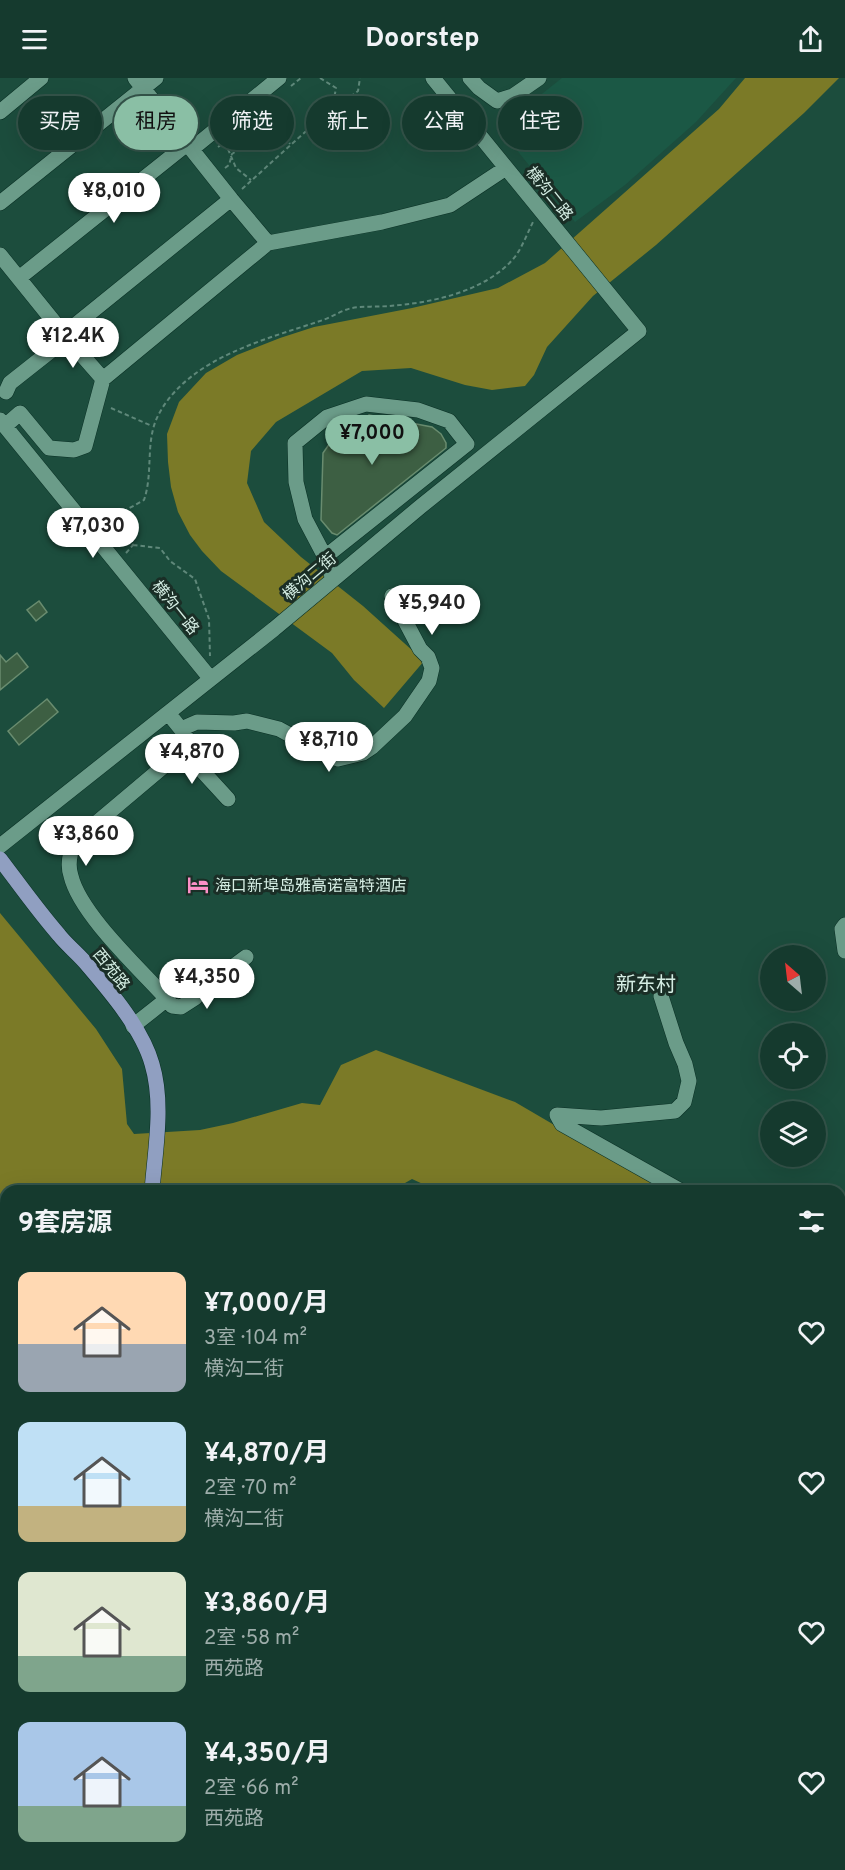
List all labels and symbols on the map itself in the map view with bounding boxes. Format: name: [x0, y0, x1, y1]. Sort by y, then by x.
street label: 横沟二路: [521, 163, 576, 225]
pin: ¥8,010: [65, 173, 163, 224]
pin: ¥12.4K: [24, 318, 122, 369]
pin: ¥7,000: [323, 415, 421, 466]
pin: ¥7,030: [44, 508, 142, 559]
street label: 横沟二街: [279, 549, 341, 606]
street label: 横沟一路: [147, 577, 202, 639]
pin: ¥5,940: [383, 585, 481, 636]
pin: ¥8,710: [280, 722, 378, 773]
pin: ¥4,870: [143, 734, 241, 785]
pin: ¥3,860: [37, 816, 135, 867]
hotel icon: 海口新埠岛雅高诺富特酒店: [186, 873, 210, 897]
place label: 海口新埠岛雅高诺富特酒店: [215, 877, 407, 897]
street label: 西苑路: [88, 945, 133, 995]
north arrow: [760, 945, 826, 1011]
pin: ¥4,350: [158, 959, 256, 1010]
district label: 新东村: [616, 973, 676, 999]

